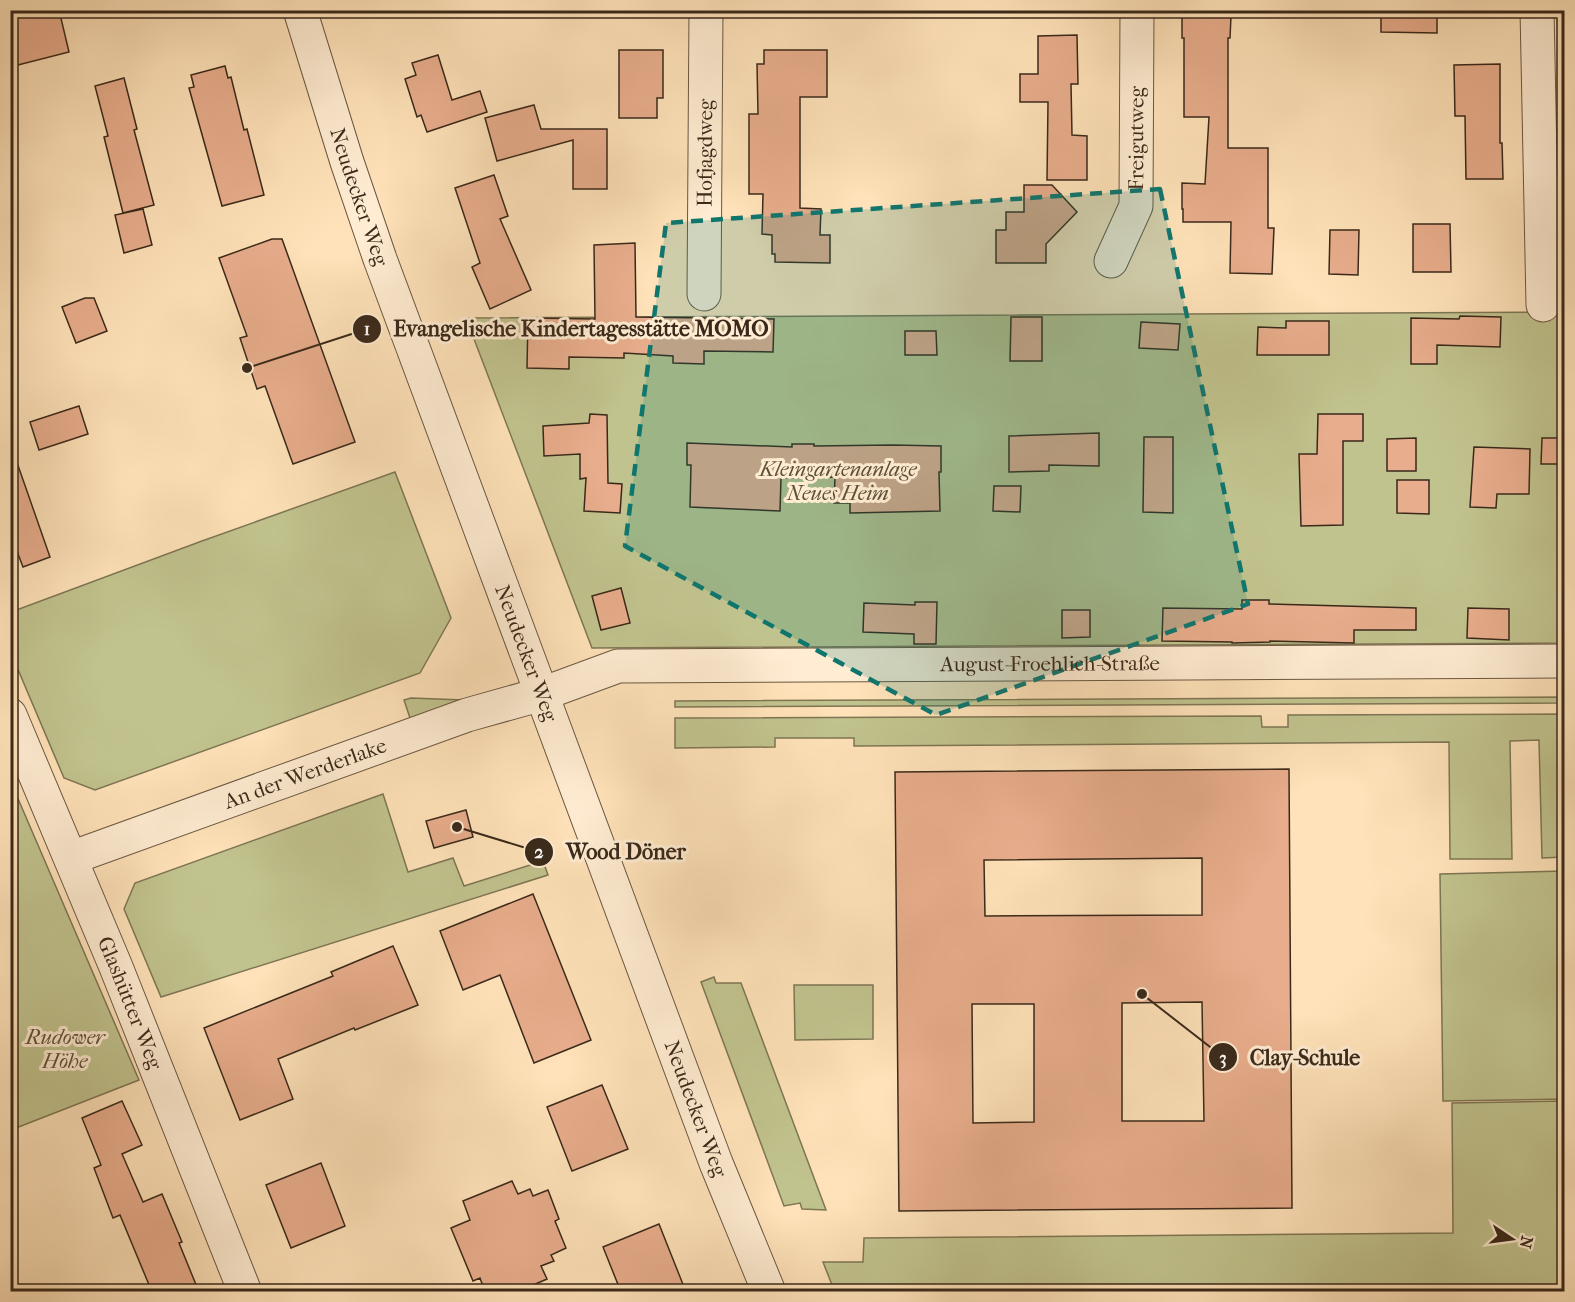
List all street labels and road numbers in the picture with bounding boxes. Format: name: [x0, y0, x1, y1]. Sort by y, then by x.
street label: Freigutweg: [1124, 85, 1149, 191]
street label: Hofjagdweg: [693, 98, 717, 207]
street label: Neudecker Weg: [325, 125, 394, 270]
street label: Neudecker Weg: [490, 581, 563, 725]
street label: August-Froehlich-Straße: [939, 651, 1160, 676]
street label: An der Werderlake: [220, 733, 390, 814]
street label: Glashütter Weg: [93, 933, 168, 1074]
street label: Neudecker Weg: [659, 1037, 733, 1181]

